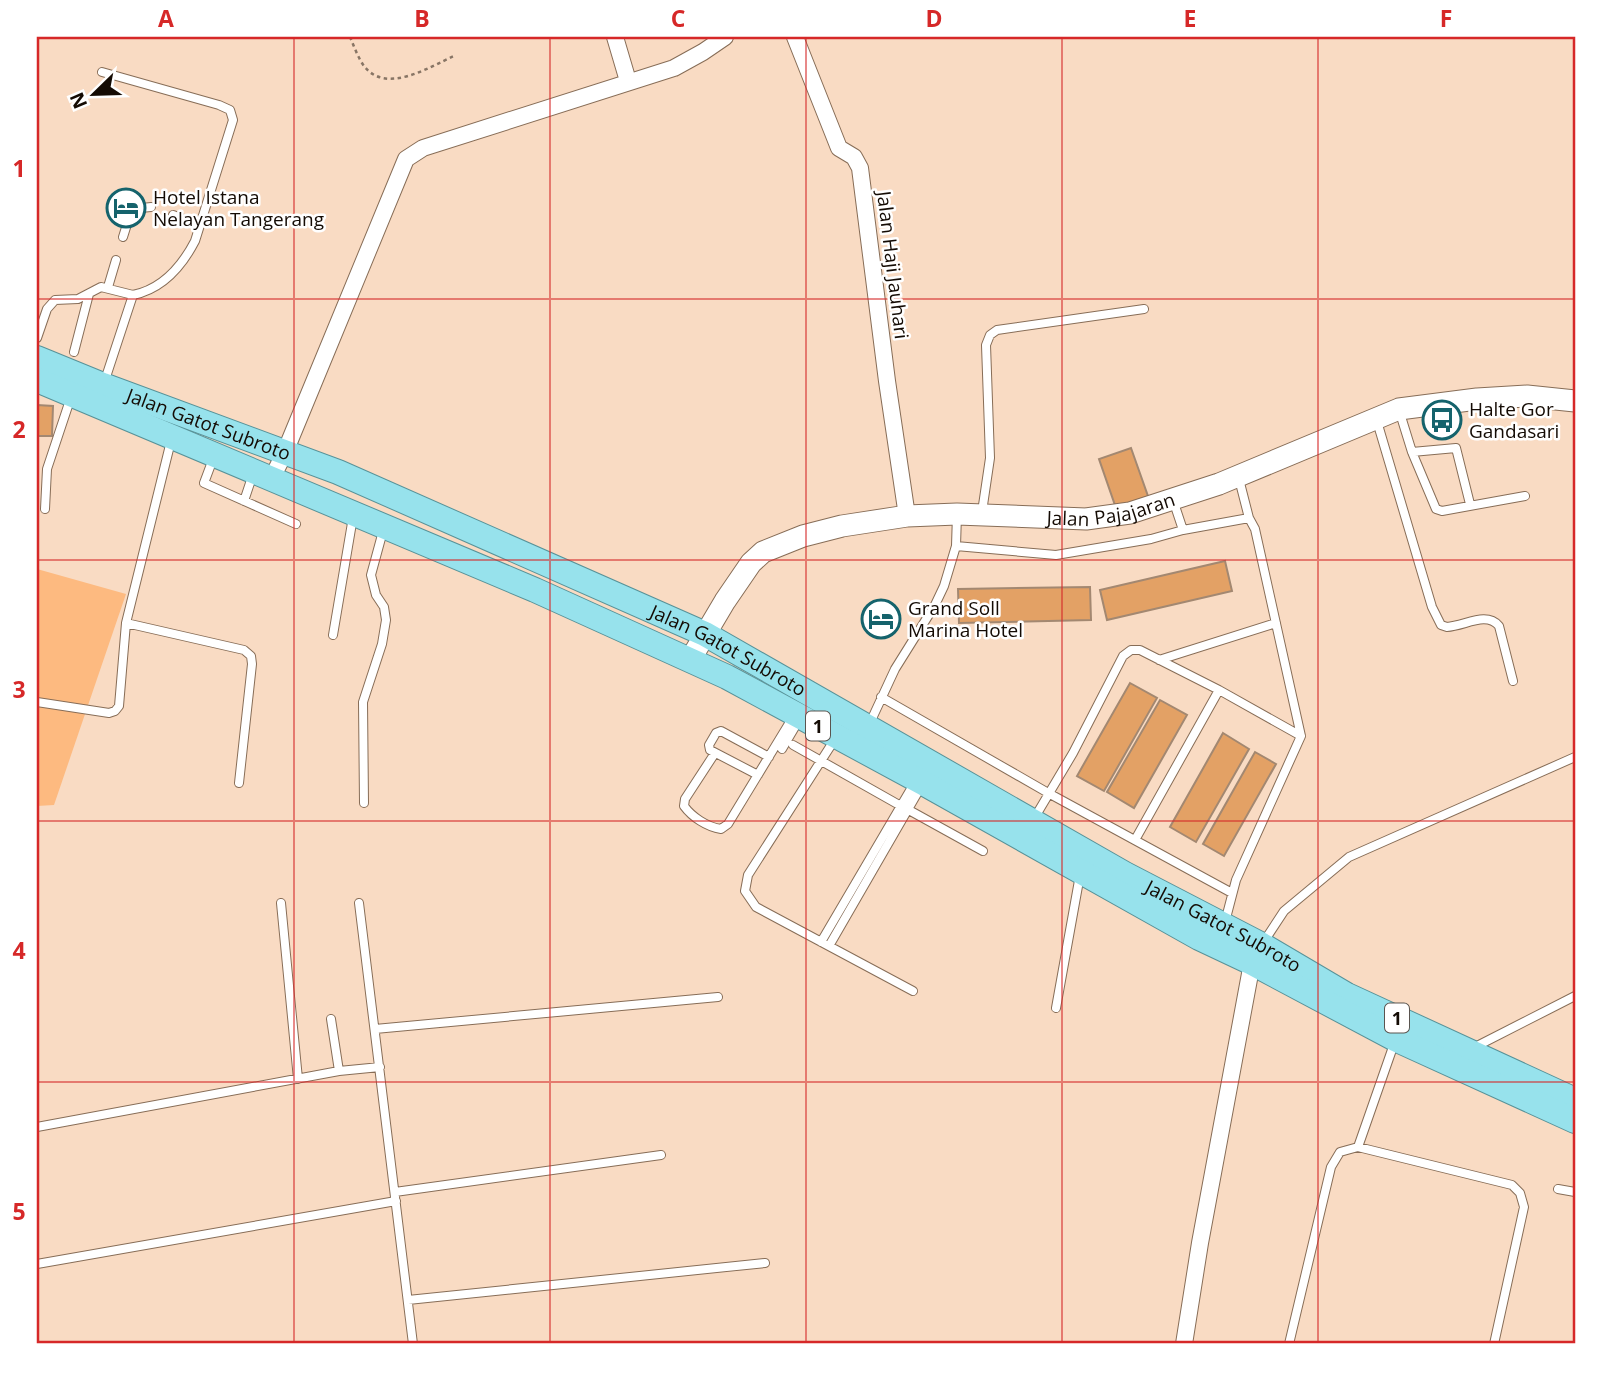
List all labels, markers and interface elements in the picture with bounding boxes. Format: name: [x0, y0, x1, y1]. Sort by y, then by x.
text: A: [158, 2, 174, 34]
text: B: [414, 2, 430, 34]
text: C: [671, 2, 685, 34]
text: D: [925, 2, 943, 34]
text: E: [1184, 2, 1196, 34]
text: F: [1440, 2, 1452, 34]
north arrow: [60, 60, 130, 130]
text: N: [63, 88, 93, 113]
text: 1: [12, 152, 26, 184]
place label: Hotel Istana Nelayan Tangerang: [153, 184, 324, 232]
hotel icon: Hotel Istana Nelayan Tangerang: [105, 187, 147, 229]
street label: Jalan Haji Jauhari: [871, 188, 915, 340]
street label: Jalan Gatot Subroto: [121, 381, 294, 466]
place label: Halte Gor Gandasari: [1469, 396, 1559, 444]
bus stop icon: Halte Gor Gandasari: [1421, 399, 1463, 441]
text: 2: [12, 413, 26, 445]
street label: Jalan Pajajaran: [1044, 486, 1178, 532]
place label: Grand Soll Marina Hotel: [908, 595, 1023, 643]
street label: Jalan Gatot Subroto: [644, 598, 811, 702]
hotel icon: Grand Soll Marina Hotel: [860, 598, 902, 640]
text: 3: [12, 673, 26, 705]
road number: 1: [806, 712, 830, 740]
street label: Jalan Gatot Subroto: [1139, 873, 1306, 978]
text: 4: [12, 934, 26, 966]
road number: 1: [1385, 1003, 1409, 1032]
text: 5: [12, 1195, 26, 1227]

